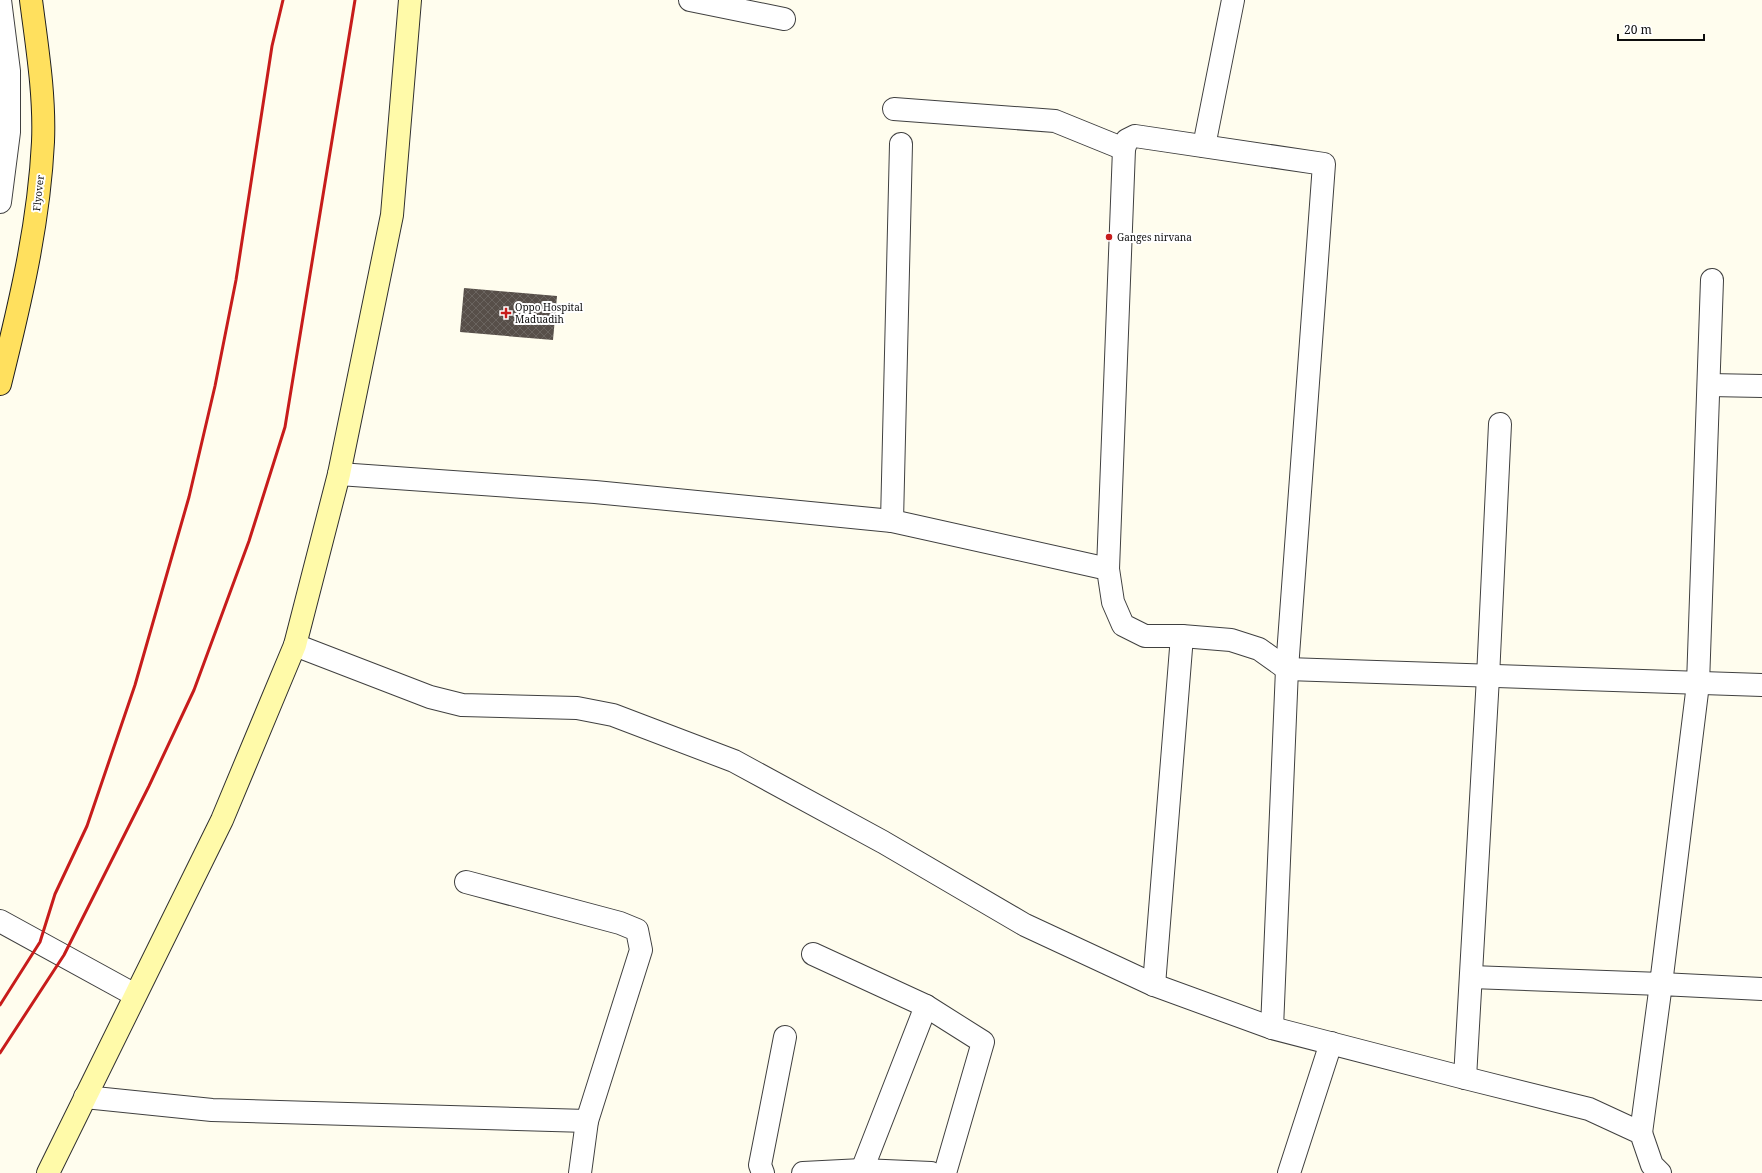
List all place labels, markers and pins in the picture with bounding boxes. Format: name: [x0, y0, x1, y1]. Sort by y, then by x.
place label: Ganges nirvana: [1117, 230, 1192, 244]
marker: Ganges nirvana: [1104, 232, 1114, 242]
place label: Oppo Hospital Maduadih: [515, 300, 583, 326]
marker: Oppo Hospital Maduadih: [500, 307, 512, 319]

